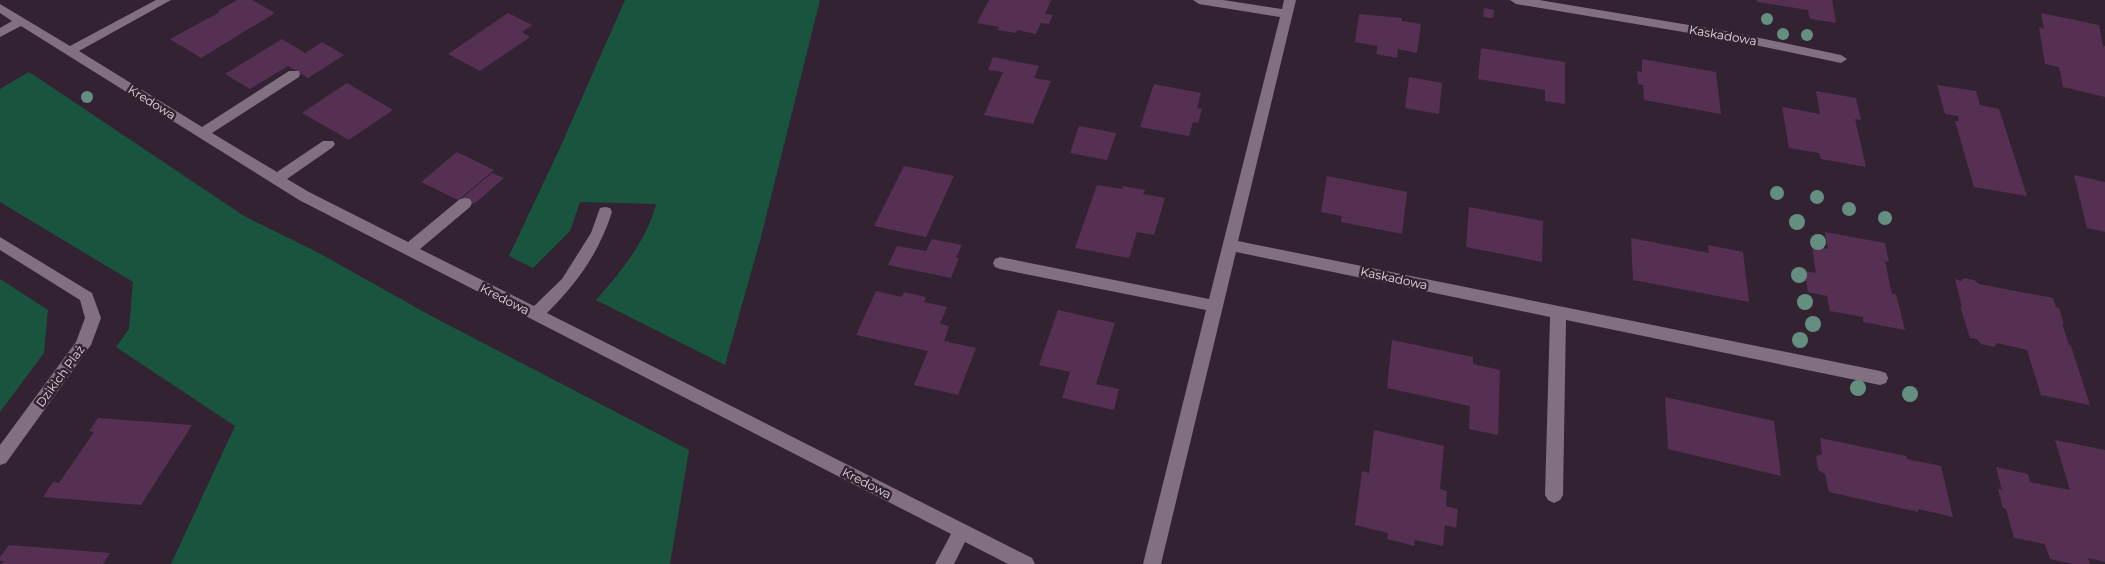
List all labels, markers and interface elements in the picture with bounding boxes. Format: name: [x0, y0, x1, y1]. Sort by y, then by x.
street label: Kaskadowa: [1688, 22, 1758, 48]
street label: Kredowa: [125, 82, 179, 122]
street label: Kaskadowa: [1359, 264, 1429, 292]
street label: Kredowa: [478, 280, 532, 318]
street label: Dzikich Plaż: [33, 342, 87, 410]
street label: Kredowa: [840, 464, 894, 502]

